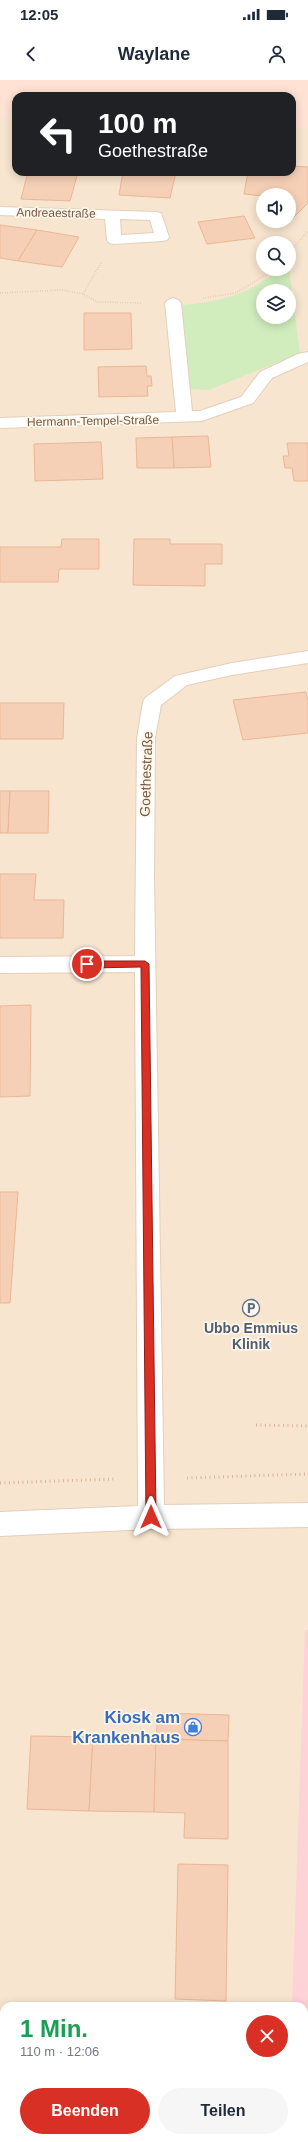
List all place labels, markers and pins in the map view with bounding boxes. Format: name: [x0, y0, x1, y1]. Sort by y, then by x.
pin: [70, 947, 104, 981]
parking icon: Ubbo Emmius Klinik: [241, 1298, 261, 1318]
place label: Ubbo Emmius Klinik: [204, 1320, 298, 1352]
place label: Kiosk am Krankenhaus: [72, 1708, 180, 1747]
shop icon: Kiosk am Krankenhaus: [183, 1717, 203, 1737]

